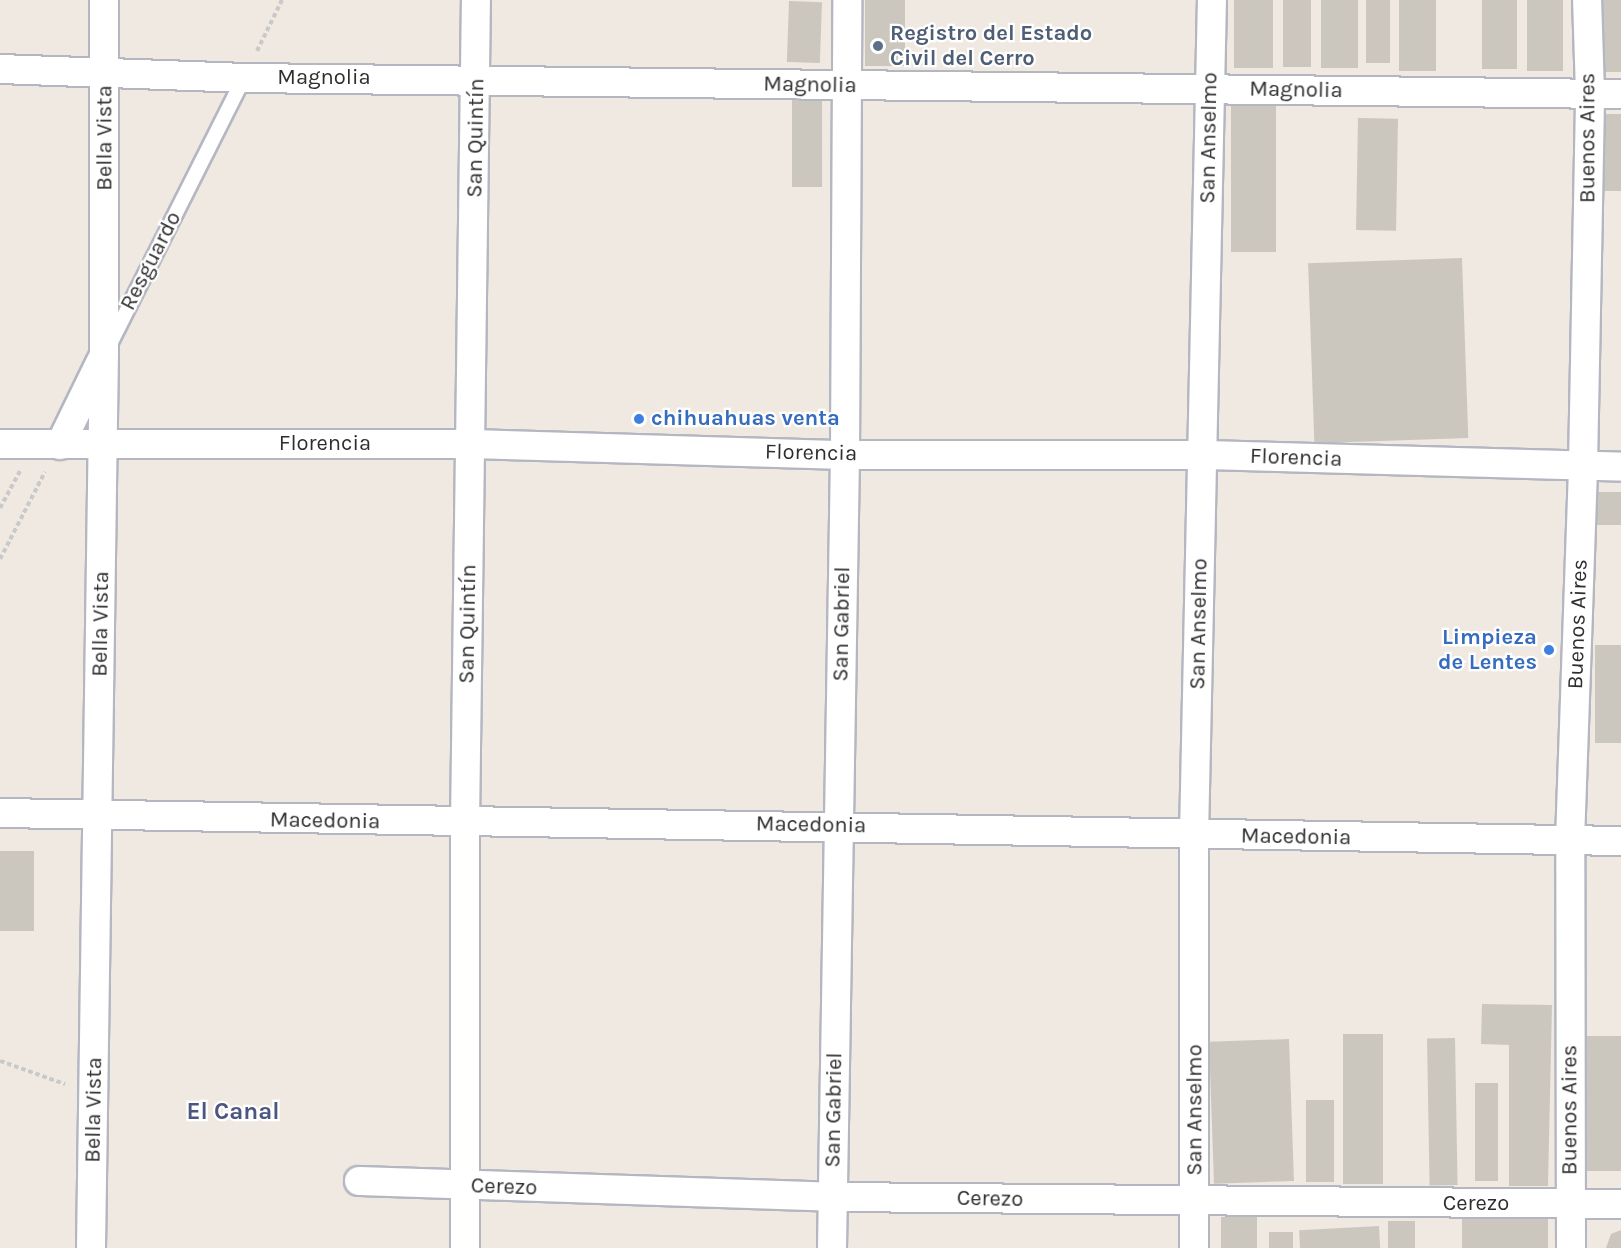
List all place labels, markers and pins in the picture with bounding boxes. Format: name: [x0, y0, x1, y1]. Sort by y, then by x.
place label: Registro del Estado Civil del Cerro: [890, 20, 1092, 72]
marker: Registro del Estado Civil del Cerro: [871, 39, 885, 53]
place label: chihuahuas venta: [651, 406, 840, 432]
marker: chihuahuas venta: [632, 412, 646, 426]
place label: Limpieza de Lentes: [1438, 624, 1537, 676]
marker: Limpieza de Lentes: [1542, 643, 1556, 657]

